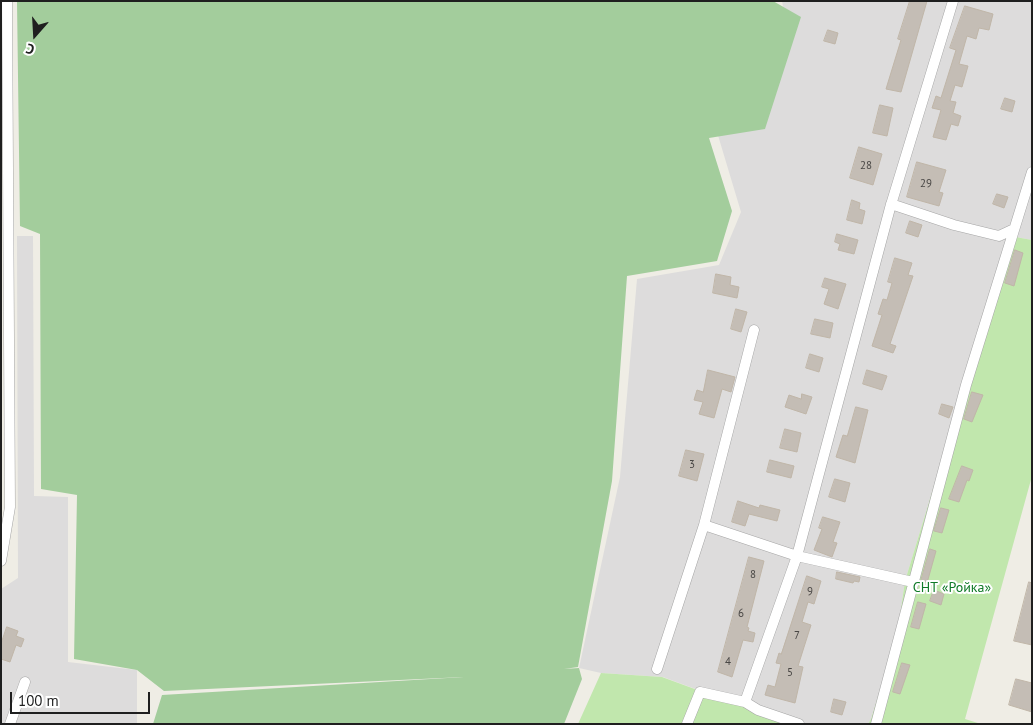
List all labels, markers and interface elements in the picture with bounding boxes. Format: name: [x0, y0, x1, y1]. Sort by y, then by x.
north arrow: [10, 10, 60, 60]
text: С: [23, 39, 37, 59]
house number: 28: [860, 159, 872, 173]
house number: 29: [920, 177, 932, 191]
house number: 3: [689, 458, 695, 472]
house number: 8: [750, 568, 756, 582]
park label: СНТ «Ройка»: [913, 580, 991, 596]
house number: 9: [807, 585, 813, 599]
house number: 6: [738, 607, 744, 621]
house number: 7: [794, 629, 800, 643]
house number: 4: [725, 655, 731, 669]
house number: 5: [787, 666, 793, 680]
scale bar: [12, 682, 152, 714]
text: 100 m: [18, 691, 59, 710]

